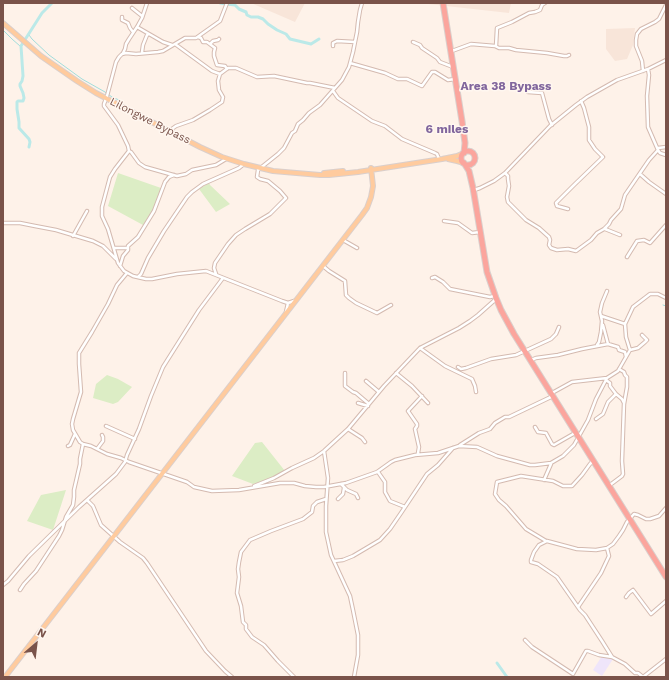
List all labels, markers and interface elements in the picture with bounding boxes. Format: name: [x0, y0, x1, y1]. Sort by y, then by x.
district label: Area 38 Bypass: [461, 79, 551, 93]
street label: Lilongwe Bypass: [107, 95, 193, 147]
district label: 6 miles: [426, 122, 468, 136]
north arrow: [16, 624, 56, 664]
text: N: [35, 625, 49, 641]

